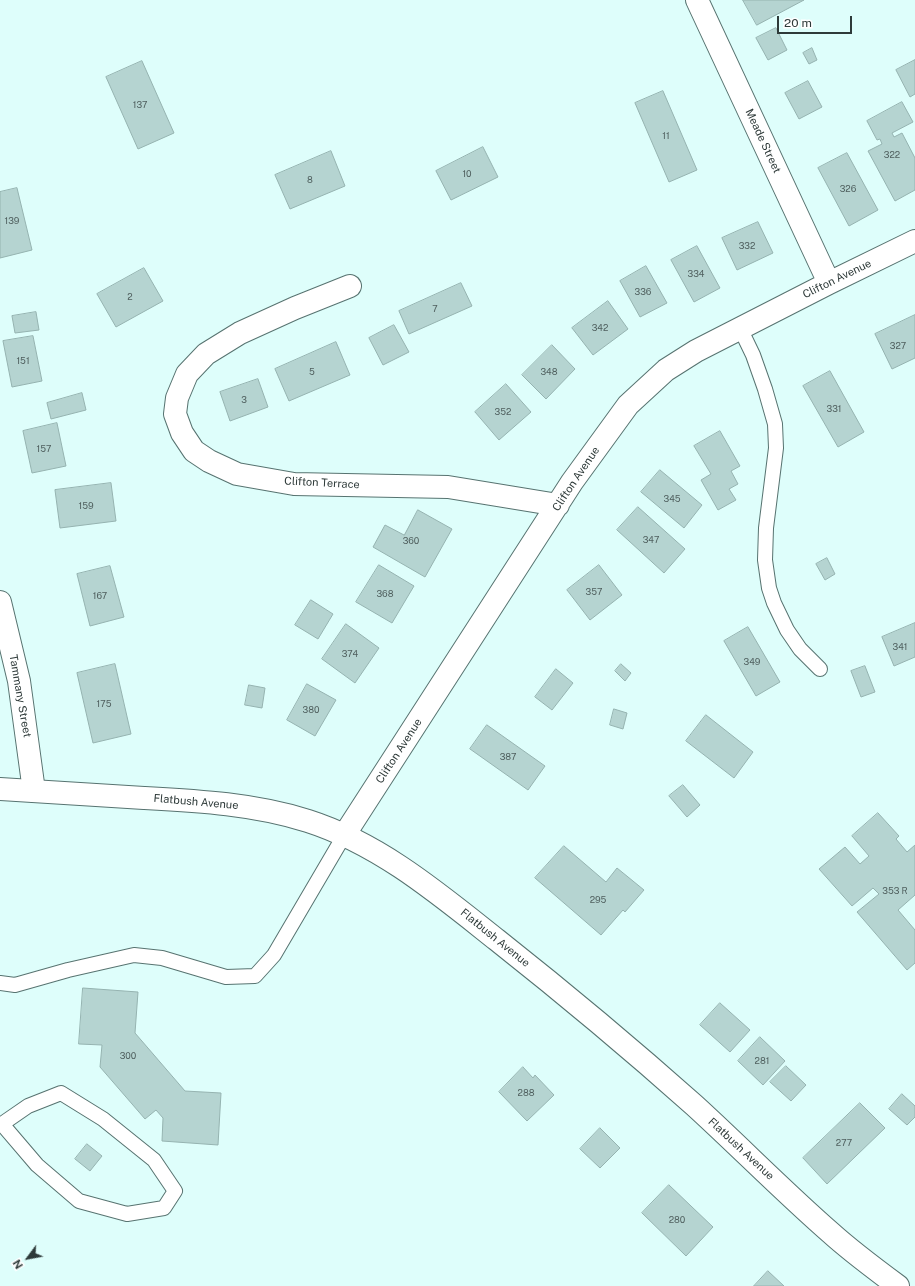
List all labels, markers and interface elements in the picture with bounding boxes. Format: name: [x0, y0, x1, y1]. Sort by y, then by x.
scale bar: [779, 8, 854, 34]
text: 20 m: [784, 16, 812, 30]
house number: 137: [133, 100, 147, 110]
street label: Meade Street: [742, 107, 784, 175]
house number: 11: [662, 131, 670, 141]
house number: 322: [884, 150, 900, 160]
house number: 10: [462, 169, 472, 179]
house number: 8: [307, 175, 313, 185]
house number: 326: [840, 184, 856, 194]
house number: 139: [5, 216, 19, 226]
house number: 332: [739, 241, 755, 251]
street label: Clifton Avenue: [801, 257, 873, 301]
house number: 334: [688, 269, 704, 279]
house number: 336: [635, 287, 651, 297]
house number: 2: [127, 292, 133, 302]
house number: 7: [432, 304, 438, 314]
house number: 342: [592, 323, 608, 333]
house number: 327: [890, 341, 906, 351]
house number: 151: [16, 356, 30, 366]
house number: 5: [309, 367, 315, 377]
house number: 348: [540, 367, 558, 377]
house number: 3: [241, 395, 247, 405]
house number: 331: [827, 404, 841, 414]
house number: 352: [495, 407, 511, 417]
house number: 157: [37, 444, 51, 454]
street label: Clifton Avenue: [550, 444, 602, 514]
street label: Clifton Terrace: [284, 474, 360, 492]
house number: 345: [664, 494, 680, 504]
house number: 159: [78, 501, 94, 511]
house number: 347: [643, 535, 659, 545]
house number: 360: [403, 536, 419, 546]
house number: 357: [586, 587, 602, 597]
house number: 368: [377, 589, 393, 599]
house number: 167: [93, 591, 107, 601]
house number: 341: [893, 642, 907, 652]
house number: 374: [342, 649, 358, 659]
street label: Tammany Street: [6, 654, 34, 738]
house number: 349: [744, 657, 760, 667]
house number: 175: [97, 699, 111, 709]
house number: 380: [303, 705, 319, 715]
street label: Clifton Avenue: [373, 716, 425, 786]
house number: 387: [500, 752, 516, 762]
street label: Flatbush Avenue: [153, 792, 239, 812]
house number: 353 R: [882, 886, 908, 896]
house number: 295: [590, 895, 606, 905]
street label: Flatbush Avenue: [458, 906, 532, 970]
house number: 300: [120, 1051, 136, 1061]
house number: 281: [755, 1056, 769, 1066]
house number: 288: [518, 1088, 534, 1098]
street label: Flatbush Avenue: [705, 1115, 777, 1183]
house number: 277: [836, 1138, 852, 1148]
house number: 280: [669, 1215, 685, 1225]
north arrow: [8, 1238, 48, 1278]
text: N: [10, 1258, 25, 1271]

